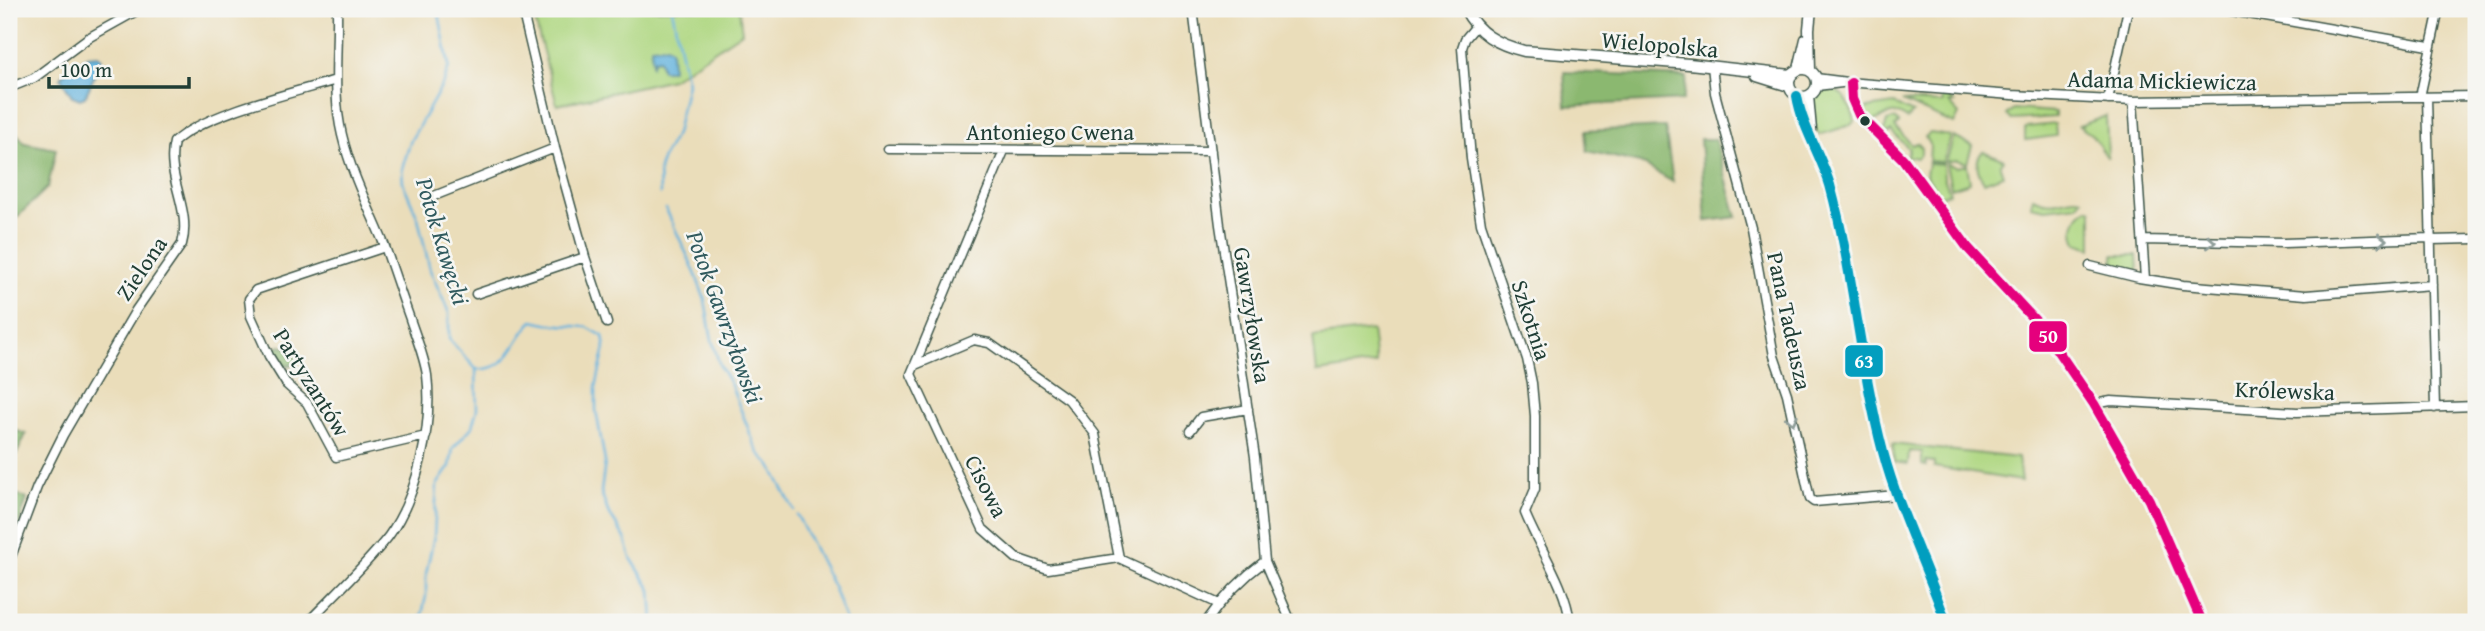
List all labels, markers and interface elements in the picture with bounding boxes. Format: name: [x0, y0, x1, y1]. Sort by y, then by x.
street label: Wielopolska: [1600, 22, 1720, 66]
scale bar: [49, 46, 189, 90]
text: 100 m: [60, 54, 112, 85]
street label: Adama Mickiewicza: [2067, 62, 2257, 98]
unlabelled marker: [1858, 114, 1872, 128]
street label: Antoniego Cwena: [966, 115, 1134, 148]
water label: Potok Kawęcki: [407, 172, 479, 309]
water label: Potok Gawrzyłowski: [677, 225, 772, 408]
street label: Zielona: [107, 229, 175, 307]
one-way arrow: [2377, 232, 2388, 247]
one-way arrow: [2206, 234, 2217, 249]
street label: Gawrzyłowska: [1226, 244, 1280, 386]
street label: Pana Tadeusza: [1759, 249, 1821, 393]
street label: Szkotnia: [1504, 276, 1560, 364]
line badge: 50: [2028, 320, 2068, 353]
street label: Partyzantów: [266, 321, 359, 443]
text: 50: [2038, 322, 2058, 350]
line badge: 63: [1844, 344, 1884, 378]
text: 63: [1854, 347, 1874, 375]
street label: Królewska: [2234, 372, 2336, 408]
one-way arrow: [1784, 414, 1799, 426]
street label: Cisowa: [957, 449, 1017, 523]

